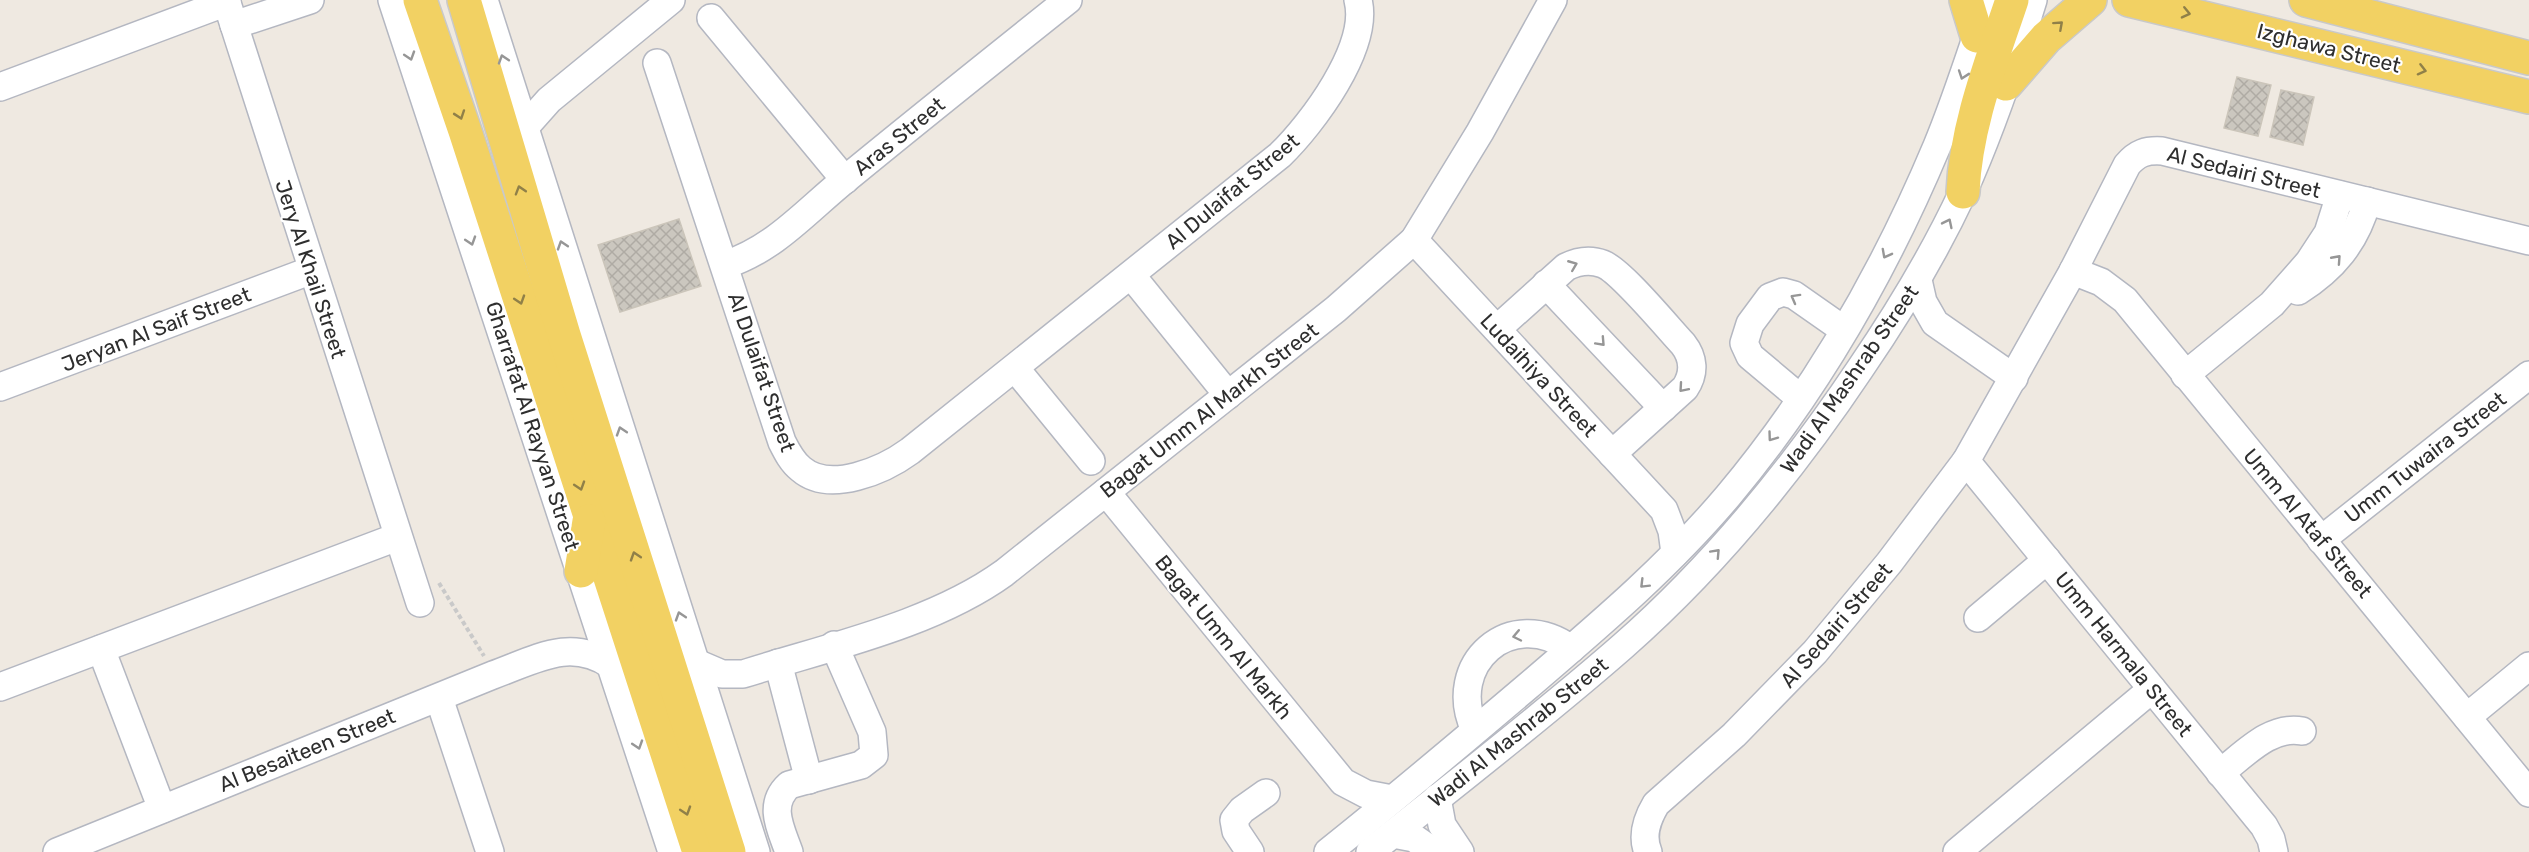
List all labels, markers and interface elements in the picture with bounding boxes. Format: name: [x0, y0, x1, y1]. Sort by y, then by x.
one-way arrow: [2181, 6, 2191, 19]
street label: Izghawa Street: [2255, 18, 2403, 78]
one-way arrow: [2052, 21, 2063, 32]
one-way arrow: [403, 50, 415, 60]
one-way arrow: [498, 54, 510, 65]
one-way arrow: [2416, 63, 2426, 76]
one-way arrow: [1958, 69, 1971, 80]
street label: Aras Street: [848, 92, 950, 180]
one-way arrow: [452, 109, 465, 120]
street label: Al Dulaifat Street: [1160, 128, 1304, 254]
street label: Al Sedairi Street: [2165, 141, 2323, 203]
street label: Jery Al Khail Street: [270, 177, 352, 361]
one-way arrow: [515, 185, 527, 195]
one-way arrow: [1941, 218, 1952, 229]
one-way arrow: [464, 235, 477, 246]
one-way arrow: [557, 240, 569, 251]
one-way arrow: [1882, 248, 1893, 258]
one-way arrow: [2330, 255, 2341, 266]
one-way arrow: [1567, 260, 1578, 272]
street label: Wadi Al Mashrab Street: [1775, 280, 1923, 478]
street label: Jeryan Al Saif Street: [58, 281, 254, 377]
street label: Al Dulaifat Street: [723, 289, 801, 455]
one-way arrow: [1791, 293, 1802, 305]
one-way arrow: [513, 294, 525, 305]
street label: Gharrafat Al Rayyan Street: [481, 298, 585, 554]
street label: Ludaihiya Street: [1475, 308, 1603, 442]
street label: Bagat Umm Al Markh Street: [1095, 317, 1323, 503]
one-way arrow: [1593, 334, 1604, 345]
one-way arrow: [1679, 381, 1690, 392]
street label: Umm Tuwaira Street: [2339, 386, 2511, 528]
one-way arrow: [616, 426, 628, 437]
one-way arrow: [1768, 431, 1779, 442]
street label: Umm Al Ataf Street: [2238, 443, 2378, 603]
one-way arrow: [573, 480, 585, 491]
one-way arrow: [1709, 549, 1720, 560]
street label: Bagat Umm Al Markh: [1150, 550, 1298, 724]
one-way arrow: [630, 551, 642, 562]
street label: Al Sedairi Street: [1775, 557, 1897, 693]
street label: Umm Harmala Street: [2050, 567, 2198, 741]
one-way arrow: [1641, 577, 1651, 588]
one-way arrow: [675, 612, 687, 622]
one-way arrow: [1512, 629, 1522, 642]
street label: Wadi Al Mashrab Street: [1423, 652, 1613, 812]
street label: Al Besaiteen Street: [215, 703, 399, 797]
one-way arrow: [631, 739, 643, 750]
one-way arrow: [679, 805, 691, 816]

